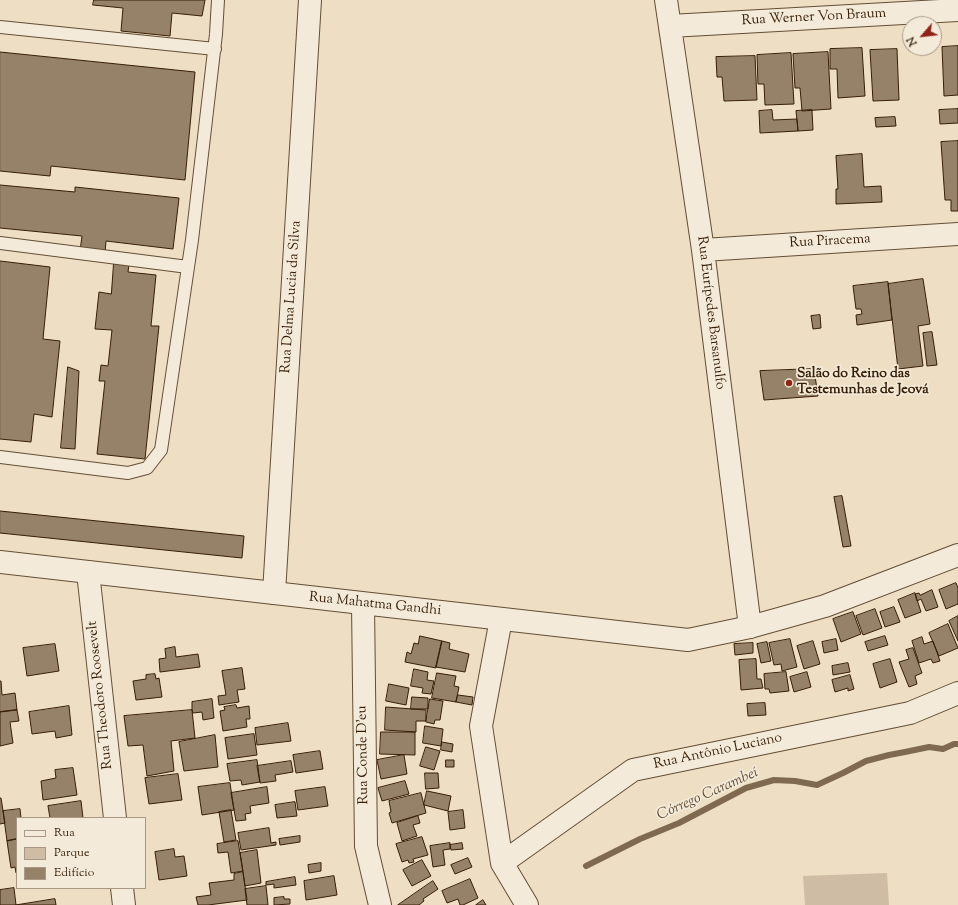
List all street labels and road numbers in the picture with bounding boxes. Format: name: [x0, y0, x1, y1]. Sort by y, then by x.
street label: Rua Werner Von Braum: [741, 6, 887, 30]
street label: Rua Delma Lucia da Silva: [278, 220, 306, 374]
street label: Rua Piracema: [789, 231, 871, 253]
street label: Rua Eurípedes Barsanulfo: [692, 235, 728, 391]
street label: Rua Mahatma Gandhi: [308, 590, 442, 620]
street label: Rua Theodoro Roosevelt: [85, 620, 117, 770]
street label: Rua Conde D'eu: [355, 705, 373, 805]
street label: Rua Antônio Luciano: [652, 730, 784, 774]

